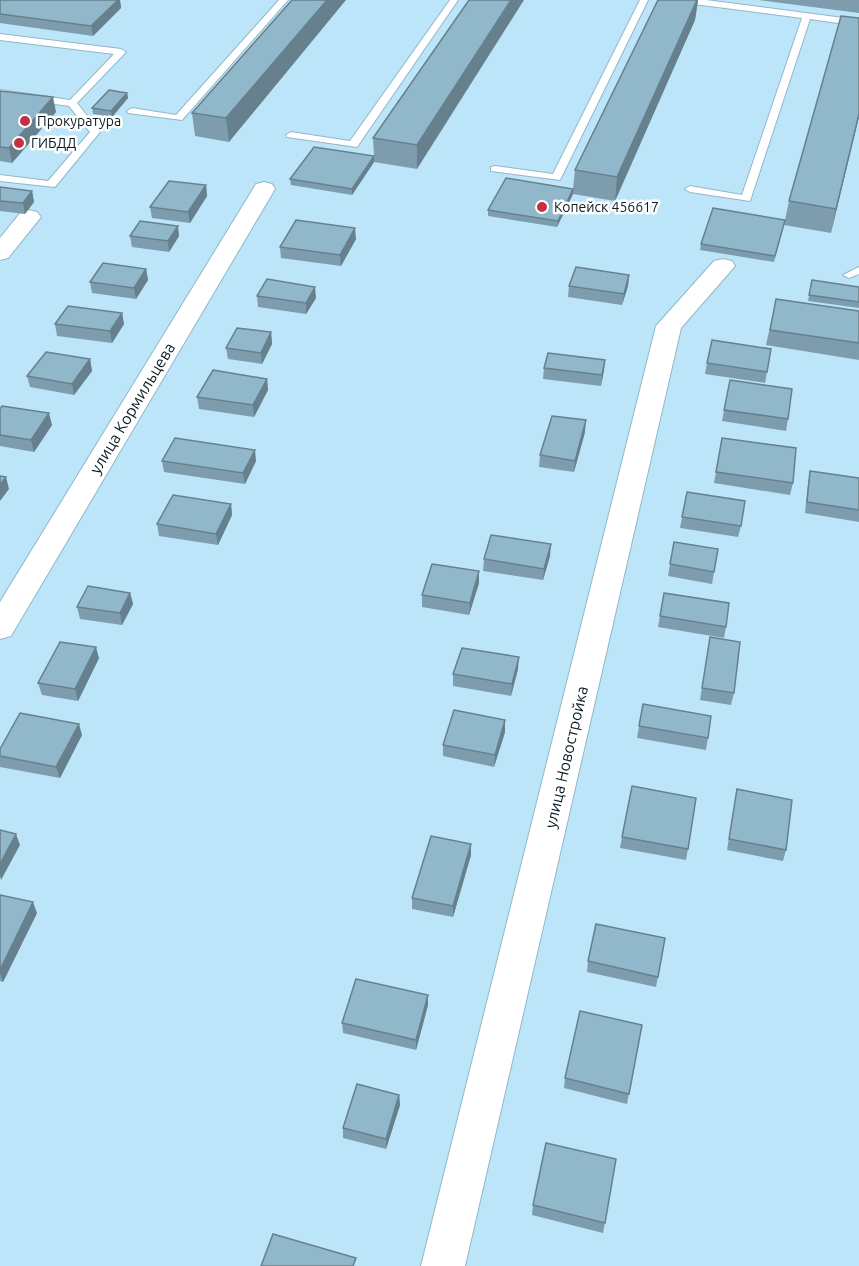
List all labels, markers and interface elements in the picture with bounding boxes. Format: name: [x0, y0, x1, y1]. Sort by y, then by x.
place label: Прокуратура: [37, 113, 121, 129]
marker: Прокуратура: [18, 114, 32, 128]
place label: ГИБДД: [31, 135, 77, 151]
marker: ГИБДД: [12, 136, 26, 150]
place label: Копейск 456617: [554, 199, 659, 215]
marker: Копейск 456617: [535, 200, 549, 214]
street label: улица Кормильцева: [86, 339, 178, 477]
street label: улица Новостройка: [541, 684, 591, 830]

